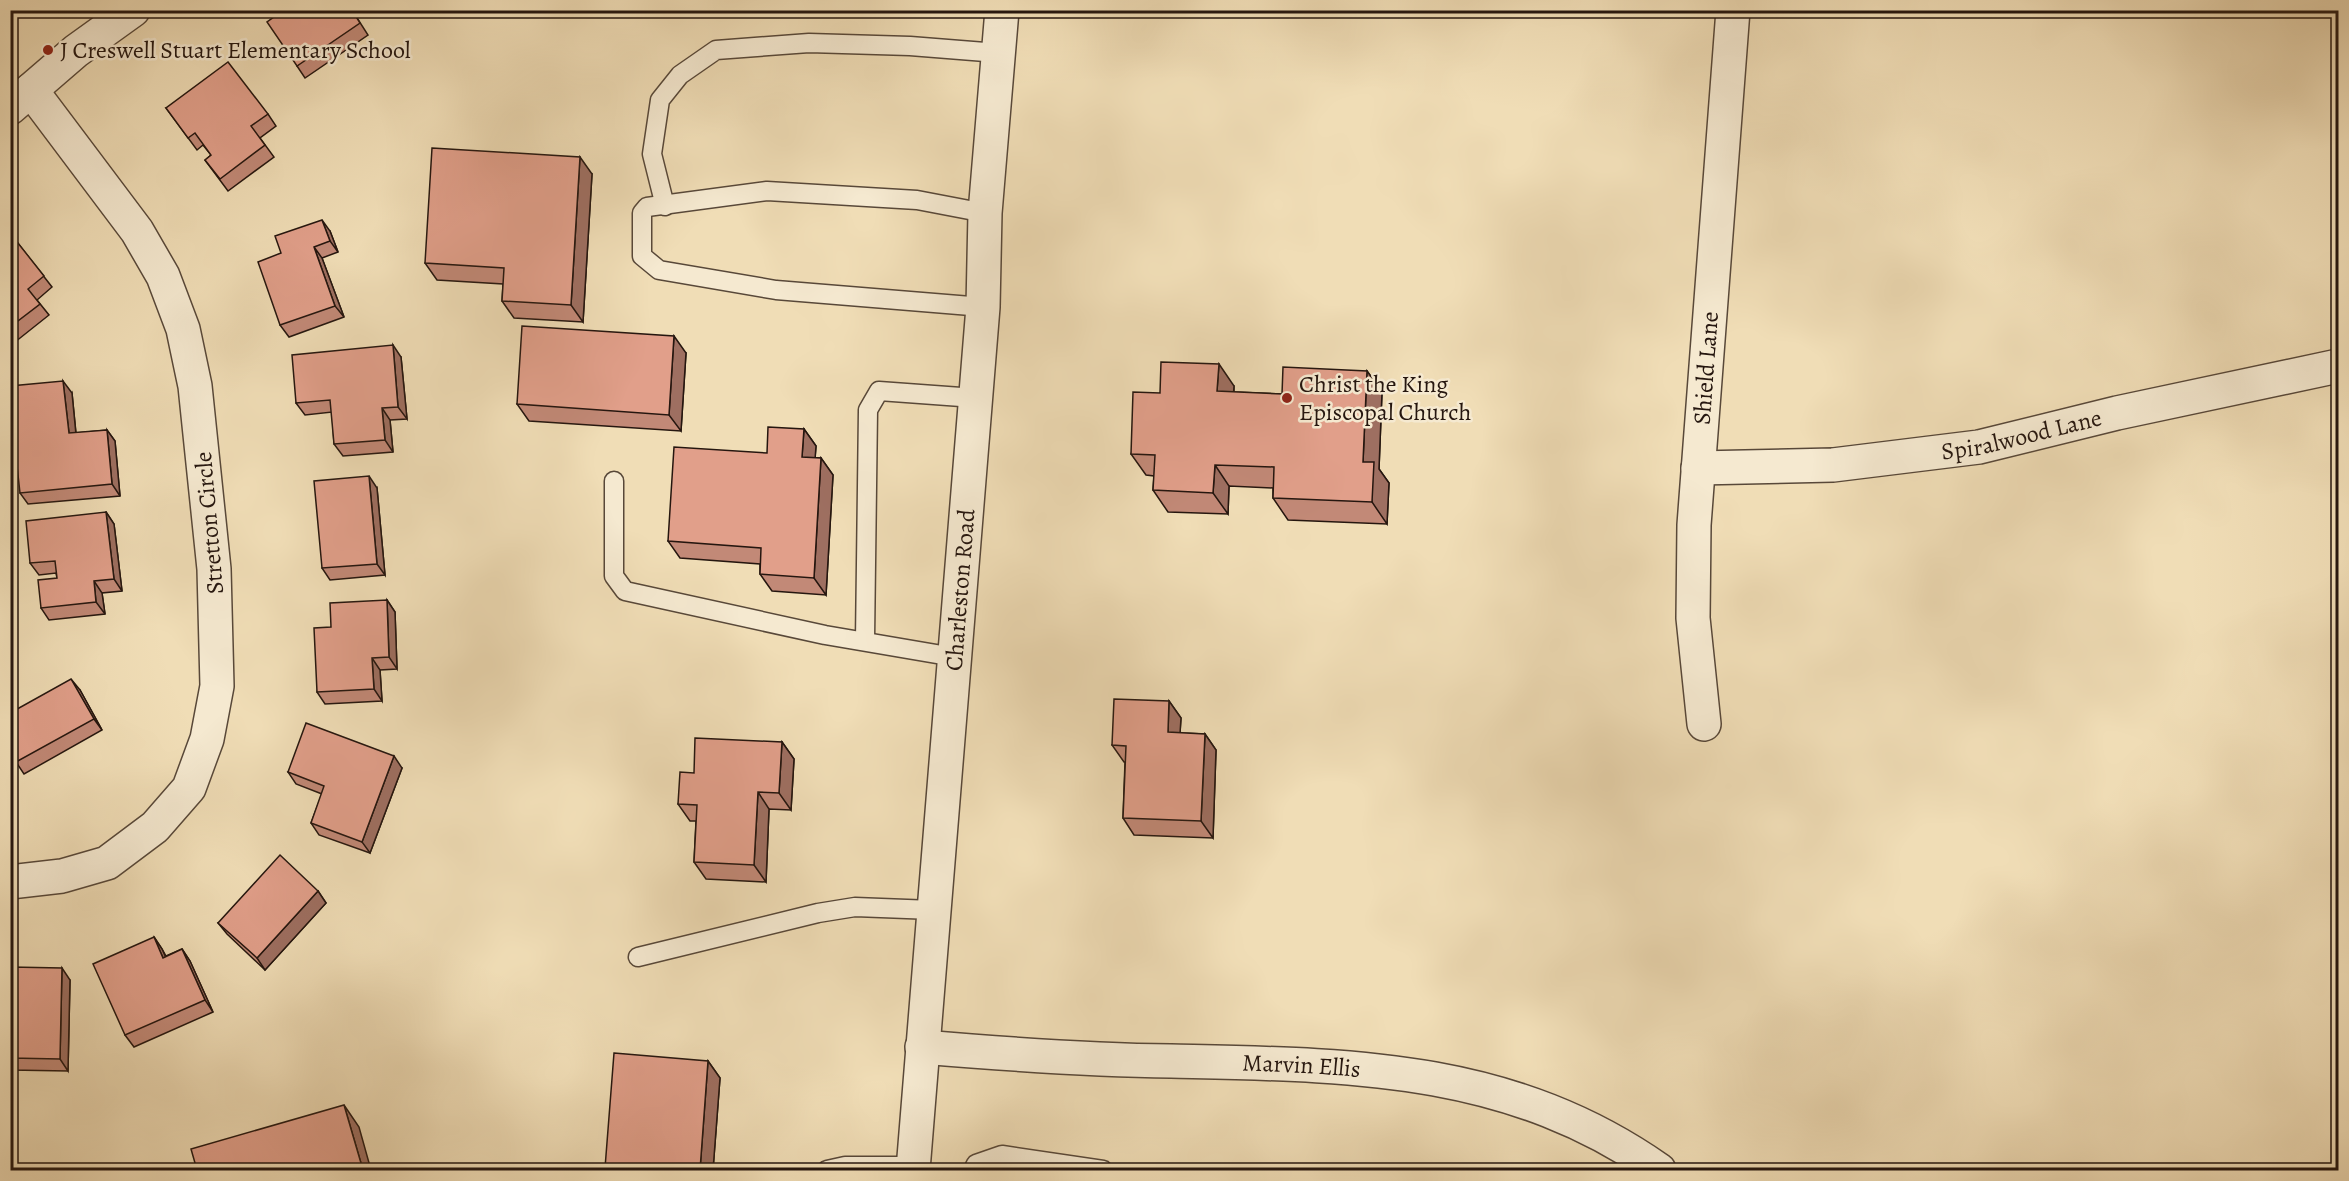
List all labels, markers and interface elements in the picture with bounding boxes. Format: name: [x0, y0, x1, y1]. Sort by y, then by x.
place label: J Creswell Stuart Elementary School: [60, 34, 411, 66]
marker: J Creswell Stuart Elementary School: [41, 43, 55, 57]
street label: Shield Lane: [1686, 310, 1726, 426]
place label: Christ the King Episcopal Church: [1299, 368, 1471, 428]
marker: Christ the King Episcopal Church: [1280, 391, 1294, 405]
street label: Spiralwood Lane: [1939, 401, 2105, 468]
street label: Stretton Circle: [187, 450, 231, 596]
street label: Charleston Road: [938, 508, 983, 672]
street label: Marvin Ellis: [1242, 1047, 1362, 1085]

